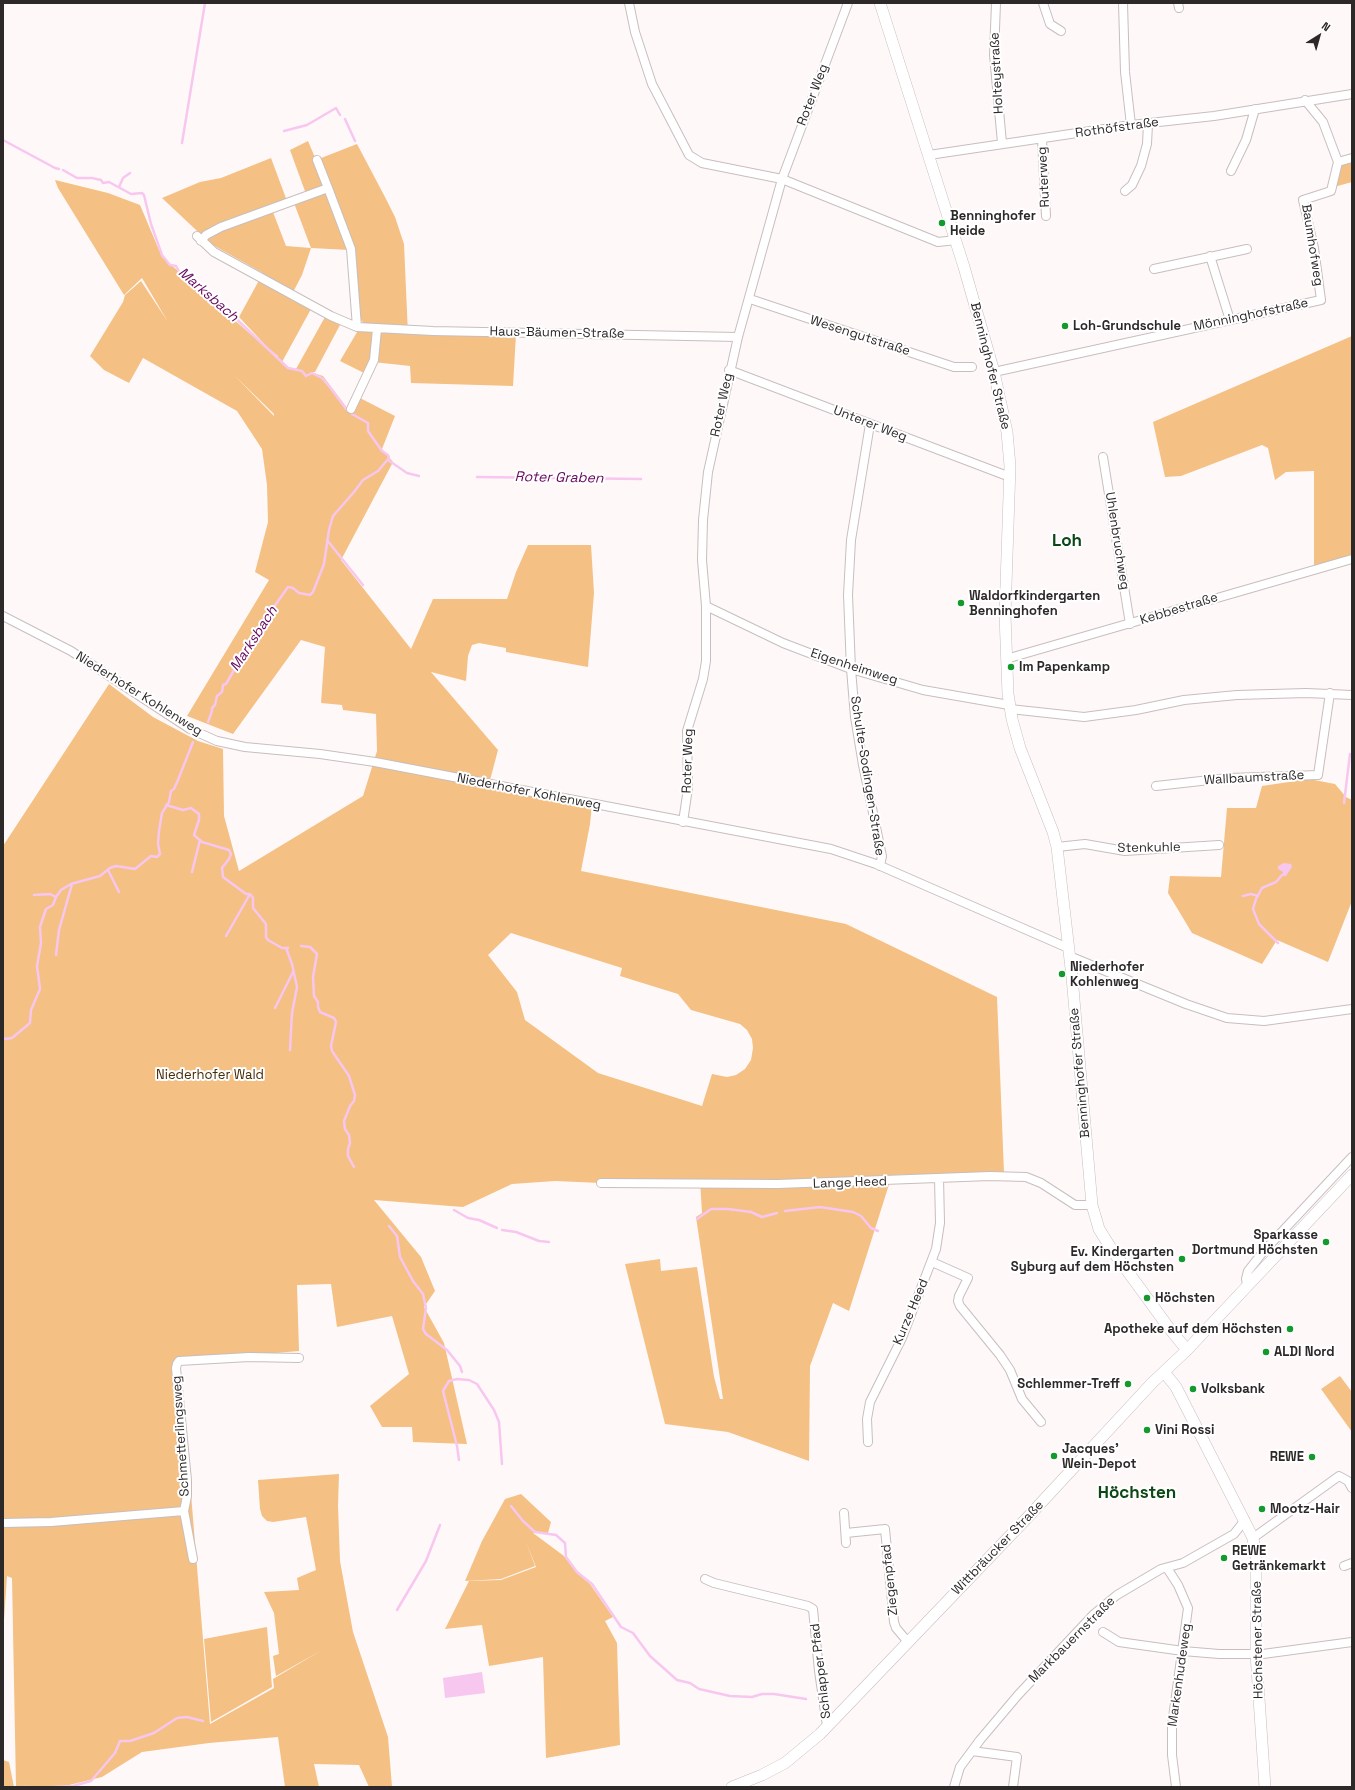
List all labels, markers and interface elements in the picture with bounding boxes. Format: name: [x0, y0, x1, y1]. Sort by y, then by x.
north arrow: [1299, 16, 1339, 56]
text: N: [1319, 19, 1333, 34]
street label: Holteystraße: [987, 32, 1007, 114]
street label: Roter Weg: [794, 62, 832, 128]
street label: Rothöfstraße: [1074, 114, 1160, 142]
street label: Ruterweg: [1035, 146, 1053, 208]
street label: Baumhofweg: [1298, 203, 1326, 287]
place label: Benninghofer Heide: [950, 208, 1036, 239]
marker: Benninghofer Heide: [937, 218, 947, 228]
water label: Marksbach: [175, 264, 241, 326]
street label: Mönninghofstraße: [1192, 295, 1310, 335]
street label: Benninghofer Straße: [967, 301, 1013, 431]
street label: Wesengutstraße: [808, 312, 912, 360]
place label: Loh-Grundschule: [1073, 318, 1181, 334]
marker: Loh-Grundschule: [1060, 321, 1070, 331]
street label: Haus-Bäumen-Straße: [489, 324, 625, 342]
street label: Roter Weg: [708, 372, 736, 438]
street label: Unterer Weg: [831, 403, 909, 445]
water label: Roter Graben: [514, 469, 604, 487]
street label: Uhlenbruchweg: [1102, 491, 1132, 591]
district label: Loh: [1052, 531, 1082, 551]
place label: Waldorfkindergarten Benninghofen: [969, 588, 1100, 619]
street label: Kebbestraße: [1138, 590, 1220, 628]
marker: Waldorfkindergarten Benninghofen: [956, 598, 966, 608]
water label: Marksbach: [227, 603, 281, 675]
street label: Eigenheimweg: [808, 646, 900, 688]
street label: Niederhofer Kohlenweg: [73, 649, 205, 739]
place label: Im Papenkamp: [1019, 659, 1110, 675]
marker: Im Papenkamp: [1006, 662, 1016, 672]
street label: Schulte-Sodingen-Straße: [847, 695, 887, 857]
street label: Roter Weg: [679, 728, 697, 794]
street label: Wallbaumstraße: [1203, 768, 1305, 788]
street label: Niederhofer Kohlenweg: [456, 770, 602, 814]
street label: Stenkuhle: [1117, 840, 1181, 856]
place label: Niederhofer Kohlenweg: [1070, 959, 1144, 990]
marker: Niederhofer Kohlenweg: [1057, 969, 1067, 979]
street label: Benninghofer Straße: [1067, 1007, 1093, 1139]
park label: Niederhofer Wald: [156, 1067, 264, 1083]
street label: Lange Heed: [813, 1174, 887, 1192]
place label: Sparkasse Dortmund Höchsten: [1192, 1227, 1318, 1258]
marker: Sparkasse Dortmund Höchsten: [1321, 1237, 1331, 1247]
place label: Ev. Kindergarten Syburg auf dem Höchsten: [1011, 1244, 1174, 1275]
marker: Ev. Kindergarten Syburg auf dem Höchsten: [1177, 1254, 1187, 1264]
street label: Kurze Heed: [890, 1277, 932, 1347]
place label: Höchsten: [1155, 1290, 1215, 1306]
marker: Höchsten: [1142, 1293, 1152, 1303]
place label: Apotheke auf dem Höchsten: [1104, 1321, 1282, 1337]
marker: Apotheke auf dem Höchsten: [1285, 1324, 1295, 1334]
place label: ALDI Nord: [1274, 1344, 1335, 1360]
marker: ALDI Nord: [1261, 1347, 1271, 1357]
street label: Schmetterlingsweg: [169, 1375, 193, 1497]
place label: Schlemmer-Treff: [1017, 1376, 1120, 1392]
marker: Schlemmer-Treff: [1123, 1379, 1133, 1389]
place label: Volksbank: [1201, 1381, 1265, 1397]
marker: Volksbank: [1188, 1384, 1198, 1394]
place label: Vini Rossi: [1155, 1422, 1215, 1438]
marker: Vini Rossi: [1142, 1425, 1152, 1435]
place label: Jacques’ Wein-Depot: [1062, 1441, 1136, 1472]
place label: REWE: [1270, 1449, 1304, 1465]
marker: Jacques’ Wein-Depot: [1049, 1451, 1059, 1461]
marker: REWE: [1307, 1452, 1317, 1462]
district label: Höchsten: [1098, 1483, 1176, 1503]
street label: Wittbräucker Straße: [949, 1497, 1047, 1599]
place label: Mootz-Hair: [1270, 1501, 1340, 1517]
marker: Mootz-Hair: [1257, 1504, 1267, 1514]
street label: Ziegenpfad: [878, 1543, 902, 1617]
place label: REWE Getränkemarkt: [1232, 1543, 1326, 1574]
marker: REWE Getränkemarkt: [1219, 1553, 1229, 1563]
street label: Höchstener Straße: [1249, 1581, 1267, 1699]
street label: Markbauernstraße: [1026, 1594, 1118, 1686]
street label: Schlapper Pfad: [807, 1622, 835, 1720]
street label: Markenhudeweg: [1165, 1622, 1195, 1728]

